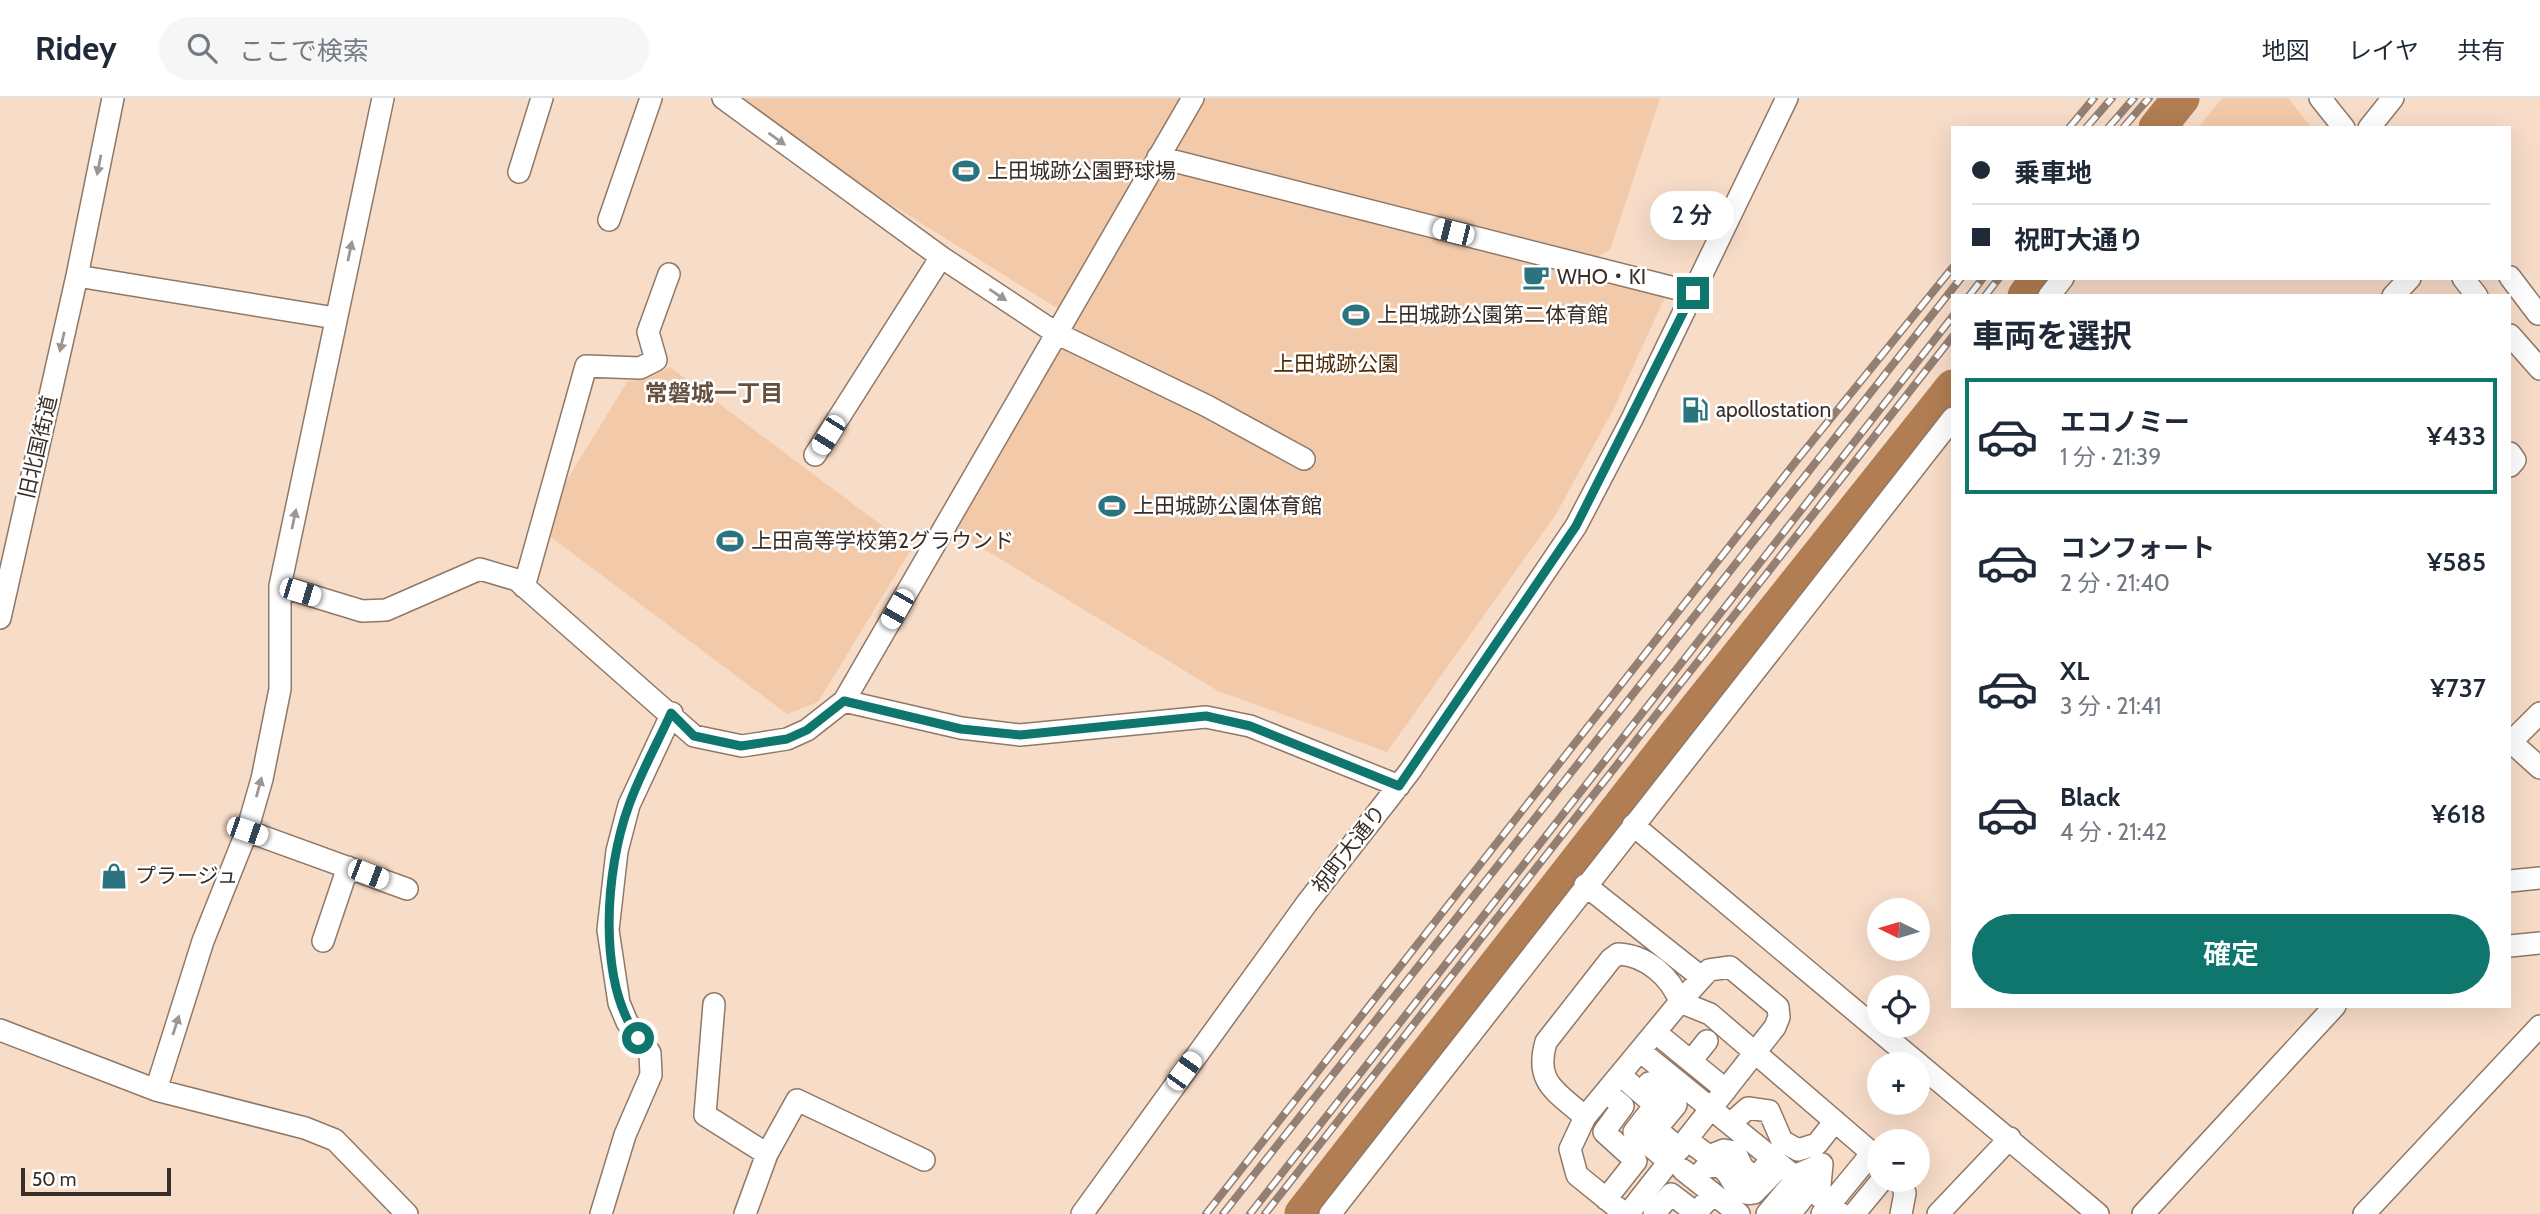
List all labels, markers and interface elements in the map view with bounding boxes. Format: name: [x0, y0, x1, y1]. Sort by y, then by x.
search box: [159, 17, 649, 80]
text: Ridey: [35, 28, 117, 68]
icon: search: [183, 29, 221, 67]
text: ここで検索: [239, 35, 369, 67]
text: 地図: [2262, 36, 2310, 65]
text: レイヤ: [2348, 36, 2419, 65]
text: 共有: [2457, 36, 2505, 65]
one-way arrow: [768, 132, 787, 146]
one-way arrow: [94, 154, 105, 176]
sports icon: 上田城跡公園野球場: [951, 156, 981, 186]
text: 乗車地: [2014, 157, 2092, 189]
place label: 上田城跡公園野球場: [987, 158, 1176, 183]
callout: 2 分: [1651, 192, 1735, 240]
text: 2 分: [1672, 201, 1712, 229]
car: [1431, 217, 1476, 247]
text: 祝町大通り: [2014, 224, 2144, 256]
one-way arrow: [344, 240, 355, 262]
cafe icon: WHO・KI: [1521, 262, 1551, 292]
place label: WHO・KI: [1557, 264, 1646, 289]
route end: [1677, 277, 1709, 309]
one-way arrow: [989, 288, 1007, 302]
sports icon: 上田城跡公園第二体育館: [1341, 300, 1371, 330]
place label: 上田城跡公園第二体育館: [1377, 302, 1608, 327]
text: 車両を選択: [1972, 316, 2132, 355]
one-way arrow: [56, 331, 67, 353]
park label: 上田城跡公園: [1273, 351, 1399, 376]
district label: 常磐城一丁目: [645, 379, 783, 407]
street label: 旧北国街道: [14, 393, 62, 501]
fuel station icon: apollostation: [1680, 395, 1710, 425]
place label: apollostation: [1716, 397, 1831, 422]
icon: car: [1976, 405, 2039, 468]
text: エコノミー: [2060, 406, 2190, 438]
car: [808, 412, 849, 458]
text: ¥433: [2427, 420, 2486, 452]
text: 1 分 · 21:39: [2060, 443, 2161, 471]
sports icon: 上田城跡公園体育館: [1097, 491, 1127, 521]
place label: 上田城跡公園体育館: [1133, 493, 1322, 518]
one-way arrow: [288, 508, 299, 530]
sports icon: 上田高等学校第2グラウンド: [715, 526, 745, 556]
place label: 上田高等学校第2グラウンド: [751, 528, 1014, 553]
icon: car: [1976, 531, 2039, 594]
text: コンフォート: [2060, 532, 2215, 564]
text: ¥585: [2427, 546, 2486, 578]
text: 2 分 · 21:40: [2060, 569, 2170, 597]
car: [277, 576, 324, 608]
car: [878, 586, 917, 632]
text: XL: [2060, 655, 2089, 687]
icon: car: [1976, 657, 2039, 720]
text: ¥737: [2430, 672, 2486, 704]
text: 3 分 · 21:41: [2060, 692, 2162, 720]
one-way arrow: [254, 776, 265, 798]
text: Black: [2060, 781, 2120, 813]
icon: car: [1976, 783, 2039, 846]
text: ¥618: [2431, 798, 2486, 830]
street label: 祝町大通り: [1306, 800, 1391, 898]
car: [224, 814, 271, 848]
text: 4 分 · 21:42: [2060, 818, 2167, 846]
car: [345, 857, 392, 891]
shop icon: プラージュ: [99, 861, 129, 891]
place label: プラージュ: [135, 863, 238, 888]
north arrow: [1867, 898, 1930, 961]
map controls: [1867, 898, 1930, 1192]
button: 確定: [1972, 914, 2490, 994]
button: locate: [1867, 975, 1930, 1038]
one-way arrow: [172, 1014, 182, 1035]
route start: [622, 1022, 654, 1054]
car: [1164, 1048, 1205, 1094]
button: +: [1867, 1052, 1930, 1115]
button: −: [1867, 1129, 1930, 1192]
scale bar: [21, 1165, 172, 1197]
text: 50 m: [32, 1168, 76, 1191]

